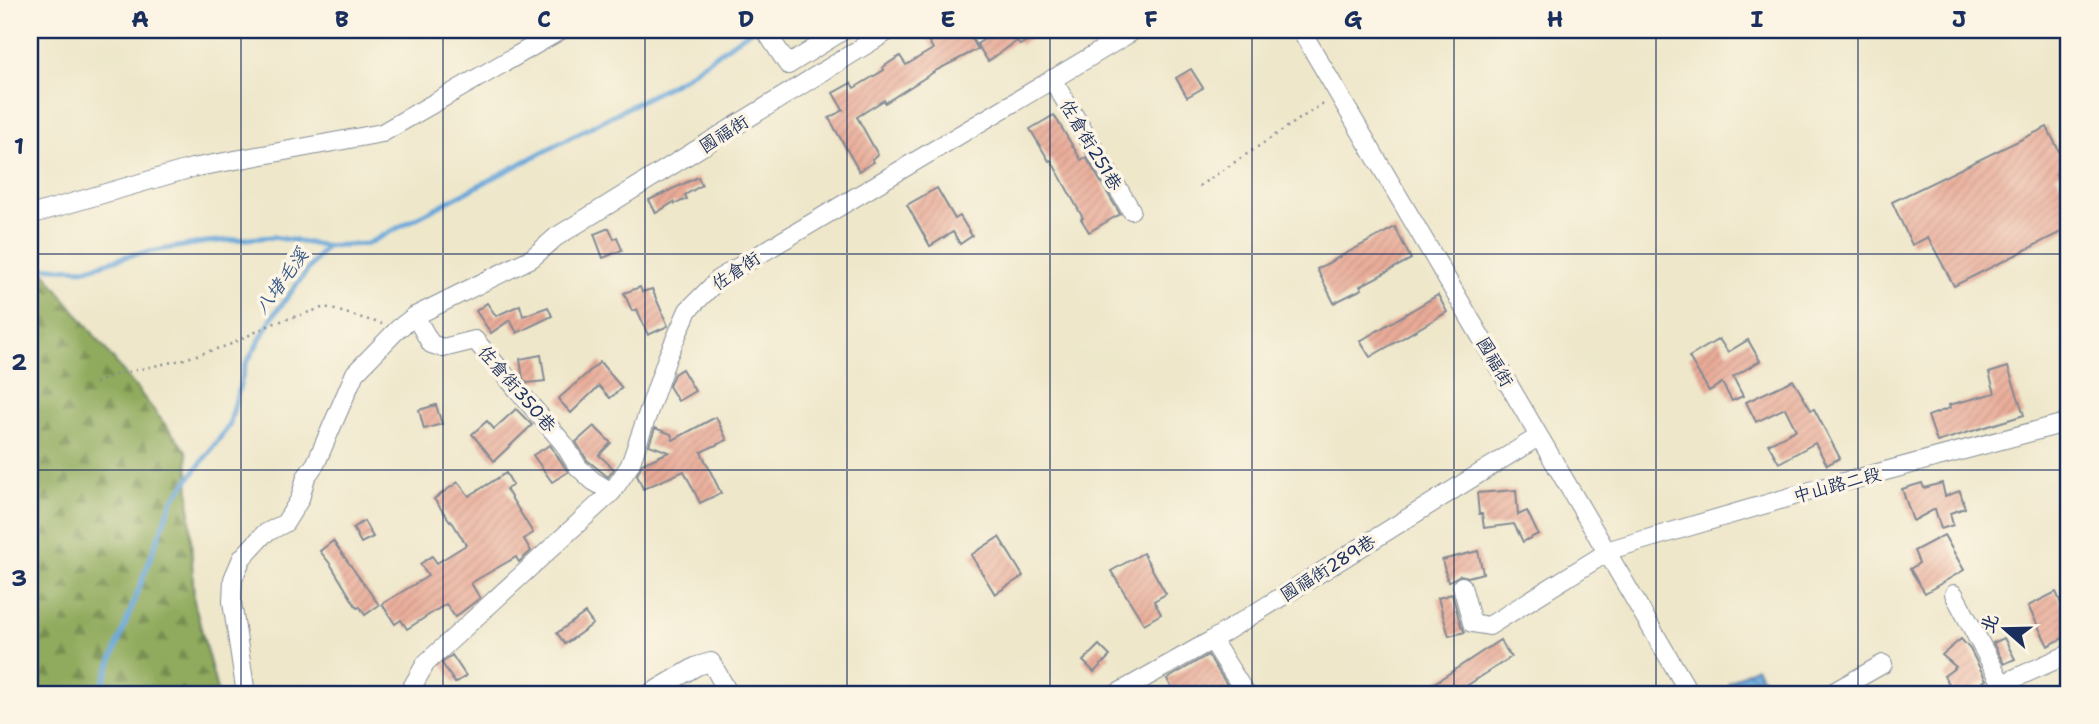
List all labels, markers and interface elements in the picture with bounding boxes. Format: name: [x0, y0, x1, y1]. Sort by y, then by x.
text: A: [131, 4, 149, 34]
text: B: [335, 4, 349, 34]
text: C: [537, 4, 551, 34]
text: D: [738, 4, 754, 34]
text: E: [940, 4, 956, 34]
text: F: [1144, 4, 1158, 34]
text: G: [1344, 4, 1363, 34]
text: H: [1547, 4, 1563, 34]
text: I: [1751, 4, 1764, 34]
text: J: [1952, 4, 1966, 34]
street label: 佐倉街251巷: [1054, 95, 1128, 195]
street label: 國福街: [695, 110, 753, 158]
text: 1: [14, 131, 24, 161]
water label: 八堵毛溪: [249, 242, 314, 319]
street label: 佐倉街: [707, 246, 765, 296]
street label: 國福街: [1471, 333, 1519, 391]
street label: 佐倉街350巷: [473, 341, 561, 437]
text: 2: [11, 347, 27, 377]
street label: 中山路二段: [1790, 462, 1884, 508]
street label: 國福街289巷: [1276, 529, 1380, 607]
text: 3: [11, 563, 27, 593]
north arrow: [1969, 594, 2039, 664]
text: 北: [1974, 610, 2004, 637]

